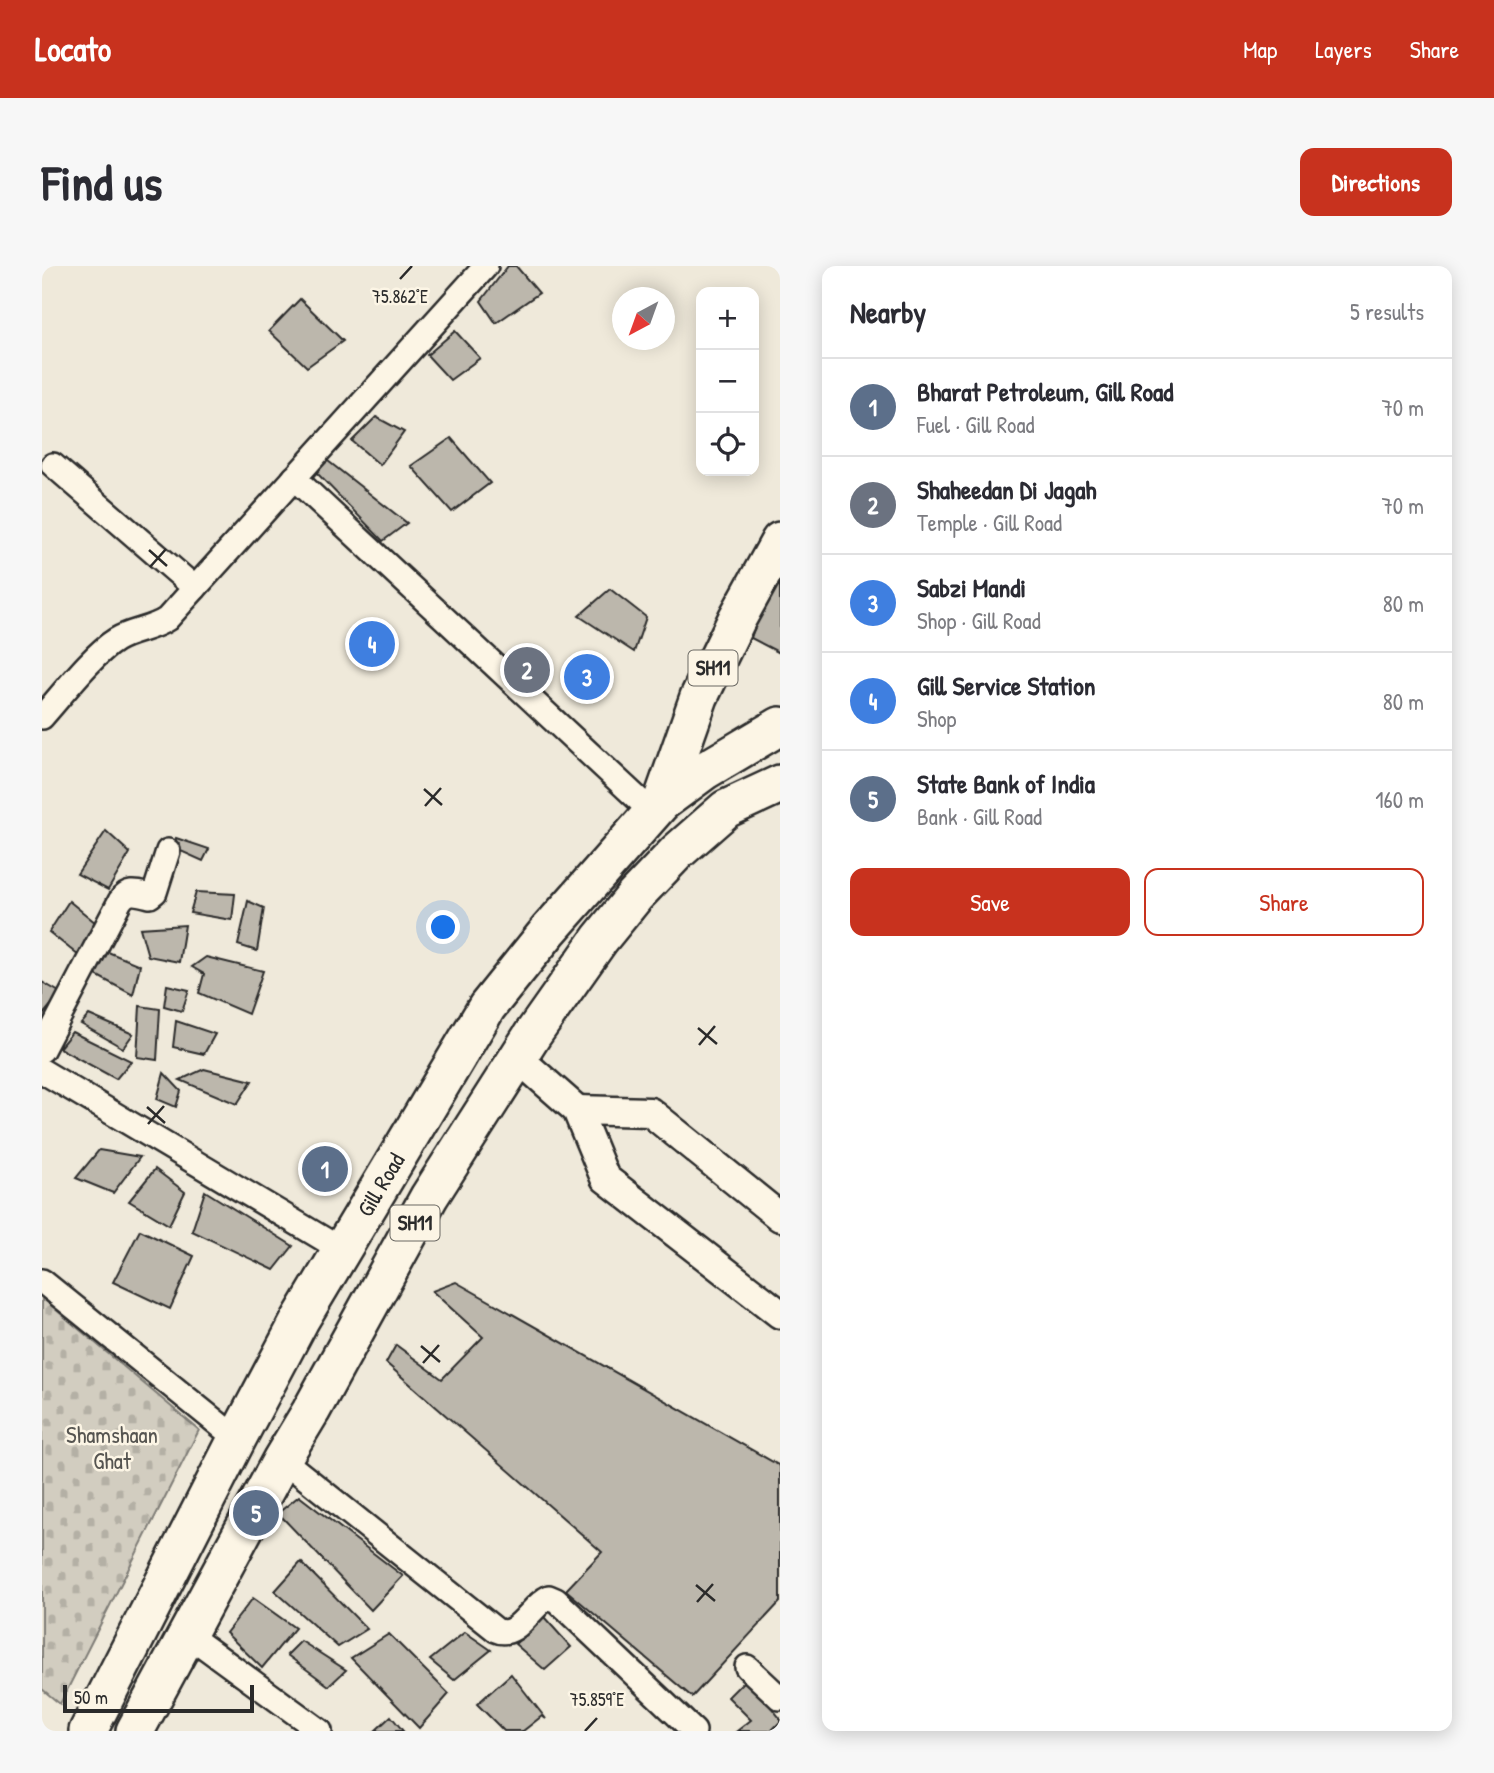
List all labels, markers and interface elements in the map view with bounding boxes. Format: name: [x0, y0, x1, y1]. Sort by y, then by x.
text: Locato: [35, 27, 111, 71]
text: Map: [1243, 33, 1277, 65]
text: Layers: [1315, 33, 1372, 65]
text: Share: [1410, 33, 1459, 65]
button: Directions: [1300, 148, 1452, 216]
text: Find us: [42, 149, 162, 215]
text: 75.862°E: [372, 284, 428, 309]
north arrow: [612, 287, 675, 350]
map controls: [696, 287, 759, 476]
button: +: [696, 287, 759, 350]
text: Nearby: [850, 292, 926, 332]
text: 5 results: [1350, 296, 1424, 327]
button: −: [696, 350, 759, 413]
text: Bharat Petroleum, Gill Road: [917, 374, 1173, 409]
text: 1: [869, 392, 877, 423]
text: 70 m: [1381, 392, 1424, 423]
text: Fuel · Gill Road: [917, 409, 1034, 440]
button: locate: [696, 413, 759, 476]
text: Shaheedan Di Jagah: [917, 472, 1096, 507]
text: 2: [868, 490, 878, 521]
text: 70 m: [1381, 490, 1424, 521]
text: Temple · Gill Road: [917, 507, 1062, 538]
text: Sabzi Mandi: [917, 570, 1026, 605]
text: 3: [868, 588, 878, 619]
text: 80 m: [1383, 588, 1424, 619]
text: Shop · Gill Road: [917, 605, 1041, 636]
pin: 4: [349, 618, 395, 670]
pin: 2: [504, 644, 550, 696]
road number: SH11: [688, 650, 738, 686]
pin: 3: [564, 651, 610, 703]
text: Gill Service Station: [917, 668, 1096, 703]
text: 4: [869, 686, 877, 717]
text: 80 m: [1383, 686, 1424, 717]
text: Shop: [917, 703, 956, 734]
text: State Bank of India: [917, 766, 1095, 801]
text: 5: [868, 784, 878, 815]
text: 160 m: [1375, 784, 1424, 815]
text: Bank · Gill Road: [917, 801, 1042, 832]
button: Save: [850, 868, 1130, 936]
button: Share: [1144, 868, 1424, 936]
your location: [426, 910, 460, 944]
pin: 1: [302, 1143, 348, 1195]
street label: Gill Road: [349, 1147, 411, 1222]
road number: SH11: [390, 1206, 440, 1240]
park label: Shamshaan Ghat: [66, 1419, 158, 1476]
pin: 5: [233, 1487, 279, 1539]
scale bar: [63, 1682, 254, 1714]
text: 50 m: [74, 1684, 108, 1710]
text: 75.859°E: [570, 1687, 624, 1712]

